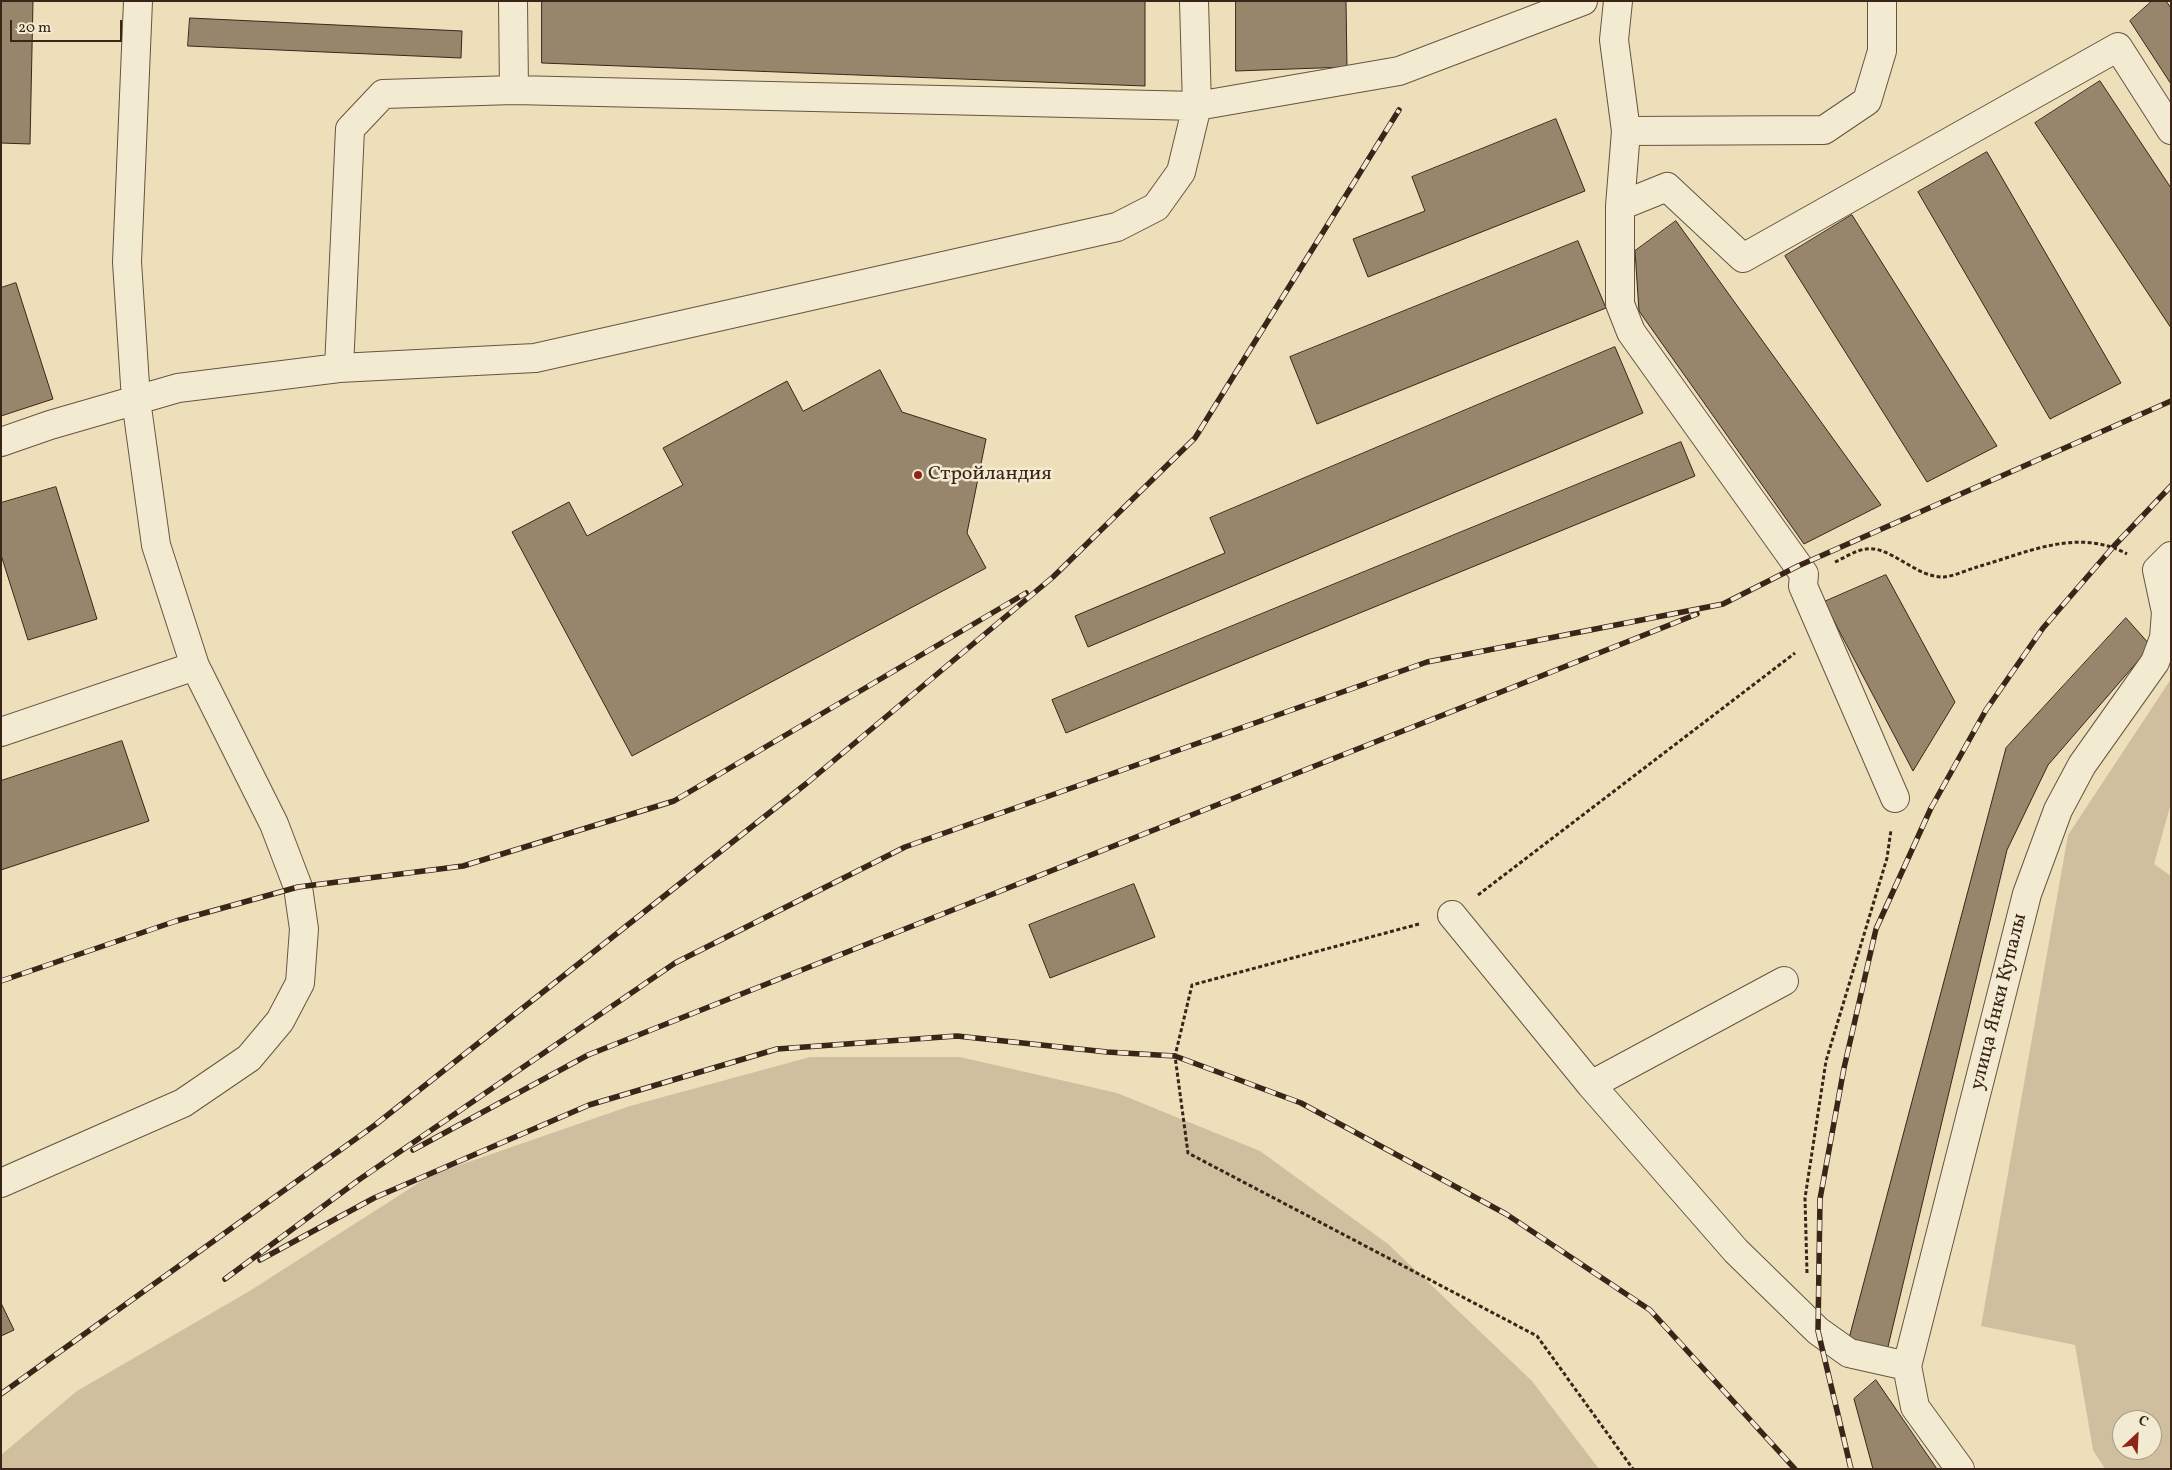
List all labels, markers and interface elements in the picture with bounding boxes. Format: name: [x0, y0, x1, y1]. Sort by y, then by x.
scale bar: [12, 10, 125, 42]
text: 20 m: [18, 18, 51, 39]
place label: Стройландия: [928, 463, 1052, 487]
marker: Стройландия: [912, 469, 924, 481]
street label: улица Янки Купалы: [1966, 911, 2034, 1093]
north arrow: [2112, 1410, 2162, 1460]
text: С: [2135, 1411, 2151, 1432]

